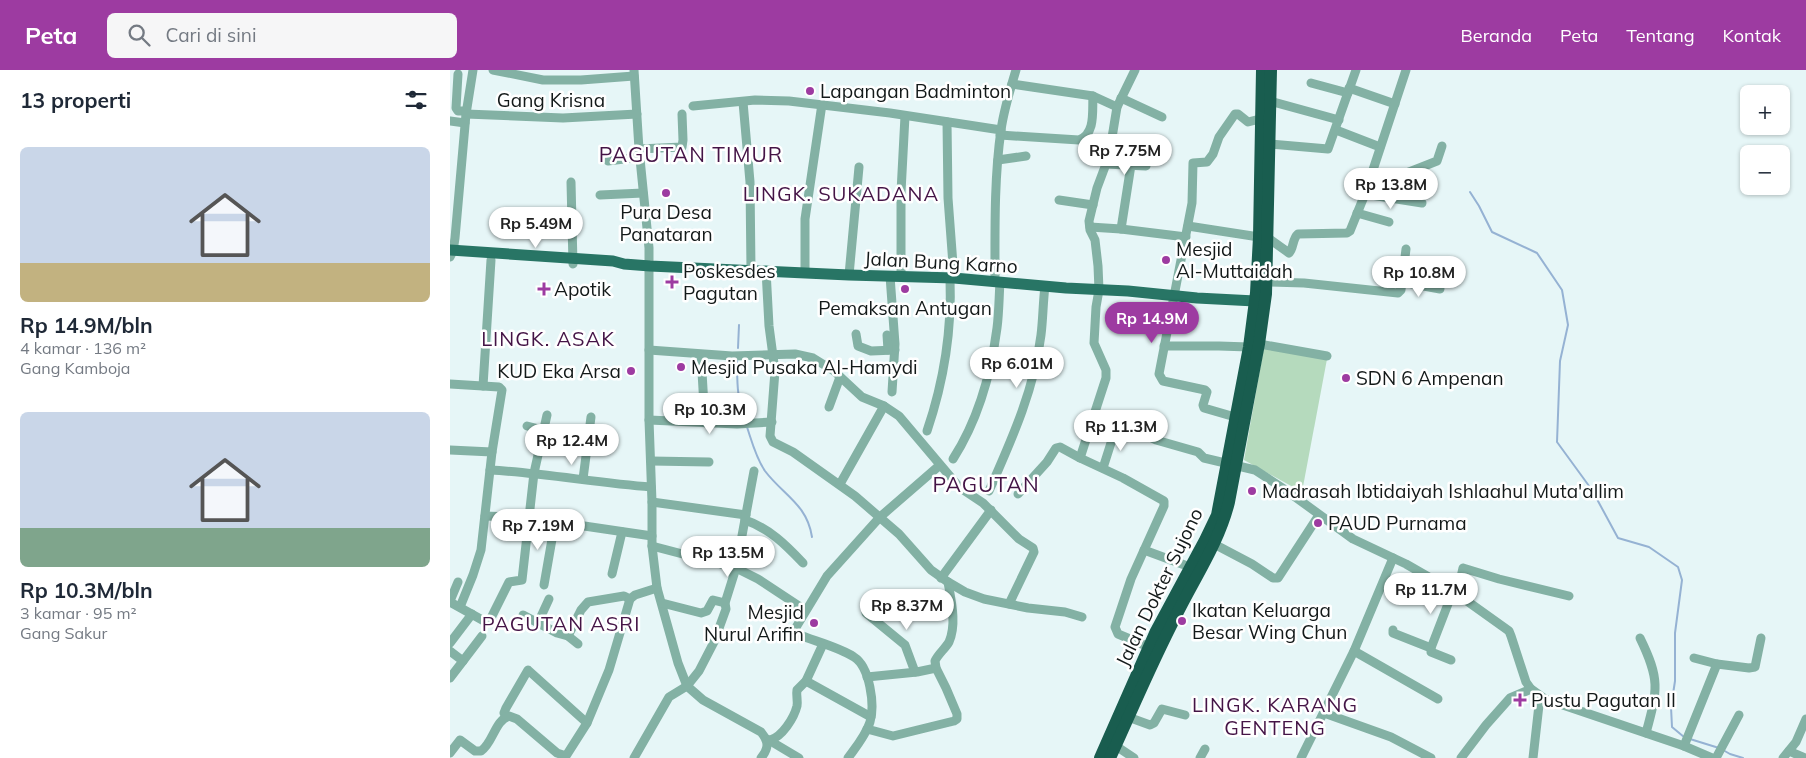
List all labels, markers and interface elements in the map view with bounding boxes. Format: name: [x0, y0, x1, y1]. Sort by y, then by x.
search box: [107, 13, 457, 58]
text: Peta: [25, 20, 77, 50]
icon: search: [125, 21, 153, 49]
text: Cari di sini: [165, 23, 256, 47]
text: Beranda: [1461, 24, 1532, 47]
text: Peta: [1560, 24, 1598, 47]
text: Tentang: [1626, 24, 1695, 47]
text: Kontak: [1723, 24, 1781, 47]
place label: Lapangan Badminton: [820, 79, 1011, 103]
marker: Lapangan Badminton: [804, 85, 816, 97]
map controls: [1740, 85, 1790, 195]
button: +: [1740, 85, 1790, 135]
icon: filters: [402, 86, 430, 114]
text: 13 properti: [20, 87, 131, 113]
street label: Gang Krisna: [497, 88, 605, 112]
pin: Rp 7.75M: [1073, 134, 1177, 176]
text: Rp 7.75M: [1089, 140, 1161, 160]
district label: PAGUTAN TIMUR: [599, 141, 783, 167]
button: −: [1740, 145, 1790, 195]
pin: Rp 13.8M: [1339, 168, 1443, 210]
text: Rp 13.8M: [1355, 174, 1427, 194]
icon: home: [180, 180, 270, 270]
district label: LINGK. SUKADANA: [743, 181, 939, 206]
marker: Pura Desa Panataran: [660, 187, 672, 199]
place label: Pura Desa Panataran: [619, 200, 713, 246]
pin: Rp 5.49M: [484, 206, 588, 249]
text: Rp 5.49M: [500, 213, 572, 233]
place label: Mesjid Al-Muttaidah: [1176, 237, 1293, 283]
street label: Jalan Bung Karno: [864, 246, 1018, 278]
marker: Mesjid Al-Muttaidah: [1160, 254, 1172, 266]
pin: Rp 10.8M: [1367, 256, 1471, 298]
place label: Poskesdes Pagutan: [683, 259, 776, 305]
text: Rp 10.8M: [1383, 262, 1455, 282]
marker: Poskesdes Pagutan: [665, 275, 679, 289]
place label: Apotik: [554, 277, 611, 301]
marker: Apotik: [538, 283, 550, 295]
marker: Pemaksan Antugan: [899, 283, 911, 295]
place label: Pemaksan Antugan: [818, 296, 992, 320]
pin: Rp 14.9M: [1100, 302, 1204, 344]
text: Rp 14.9M: [1116, 308, 1188, 328]
text: Rp 14.9M/bln: [20, 312, 153, 338]
district label: LINGK. ASAK: [481, 326, 615, 351]
text: 4 kamar · 136 m²: [20, 338, 146, 358]
pin: Rp 6.01M: [965, 346, 1069, 389]
text: Rp 6.01M: [981, 353, 1053, 373]
place label: Mesjid Pusaka Al-Hamydi: [691, 355, 918, 379]
text: Gang Kamboja: [20, 358, 130, 378]
place label: KUD Eka Arsa: [497, 359, 621, 383]
marker: Mesjid Pusaka Al-Hamydi: [675, 361, 687, 373]
marker: KUD Eka Arsa: [625, 365, 637, 377]
place label: SDN 6 Ampenan: [1356, 366, 1504, 390]
marker: SDN 6 Ampenan: [1340, 372, 1352, 384]
pin: Rp 10.3M: [658, 392, 762, 435]
text: Rp 10.3M: [674, 399, 746, 419]
pin: Rp 11.3M: [1069, 410, 1173, 452]
text: Rp 11.3M: [1085, 416, 1157, 436]
pin: Rp 12.4M: [520, 424, 624, 466]
text: Rp 12.4M: [536, 430, 608, 450]
icon: home: [180, 445, 270, 535]
district label: PAGUTAN: [932, 471, 1040, 497]
place label: Madrasah Ibtidaiyah Ishlaahul Muta'allim: [1262, 479, 1624, 503]
marker: Madrasah Ibtidaiyah Ishlaahul Muta'allim: [1246, 485, 1258, 497]
street label: Jalan Dokter Sujono: [1110, 504, 1208, 670]
pin: Rp 7.19M: [486, 508, 590, 551]
place label: PAUD Purnama: [1328, 511, 1467, 535]
text: Rp 7.19M: [502, 515, 574, 535]
marker: PAUD Purnama: [1312, 517, 1324, 529]
pin: Rp 13.5M: [676, 536, 780, 578]
text: Rp 13.5M: [692, 542, 764, 562]
pin: Rp 11.7M: [1379, 572, 1483, 615]
text: Rp 10.3M/bln: [20, 577, 153, 603]
text: Rp 11.7M: [1395, 579, 1467, 599]
pin: Rp 8.37M: [855, 588, 959, 631]
text: Rp 8.37M: [871, 595, 943, 615]
place label: Ikatan Keluarga Besar Wing Chun: [1192, 598, 1347, 644]
place label: Mesjid Nurul Arifin: [704, 600, 804, 646]
text: 3 kamar · 95 m²: [20, 603, 137, 623]
district label: PAGUTAN ASRI: [482, 611, 640, 636]
marker: Ikatan Keluarga Besar Wing Chun: [1176, 615, 1188, 627]
marker: Mesjid Nurul Arifin: [808, 617, 820, 629]
text: Gang Sakur: [20, 623, 107, 643]
place label: Pustu Pagutan II: [1531, 688, 1676, 712]
district label: LINGK. KARANG GENTENG: [1192, 692, 1358, 740]
marker: Pustu Pagutan II: [1513, 693, 1527, 707]

